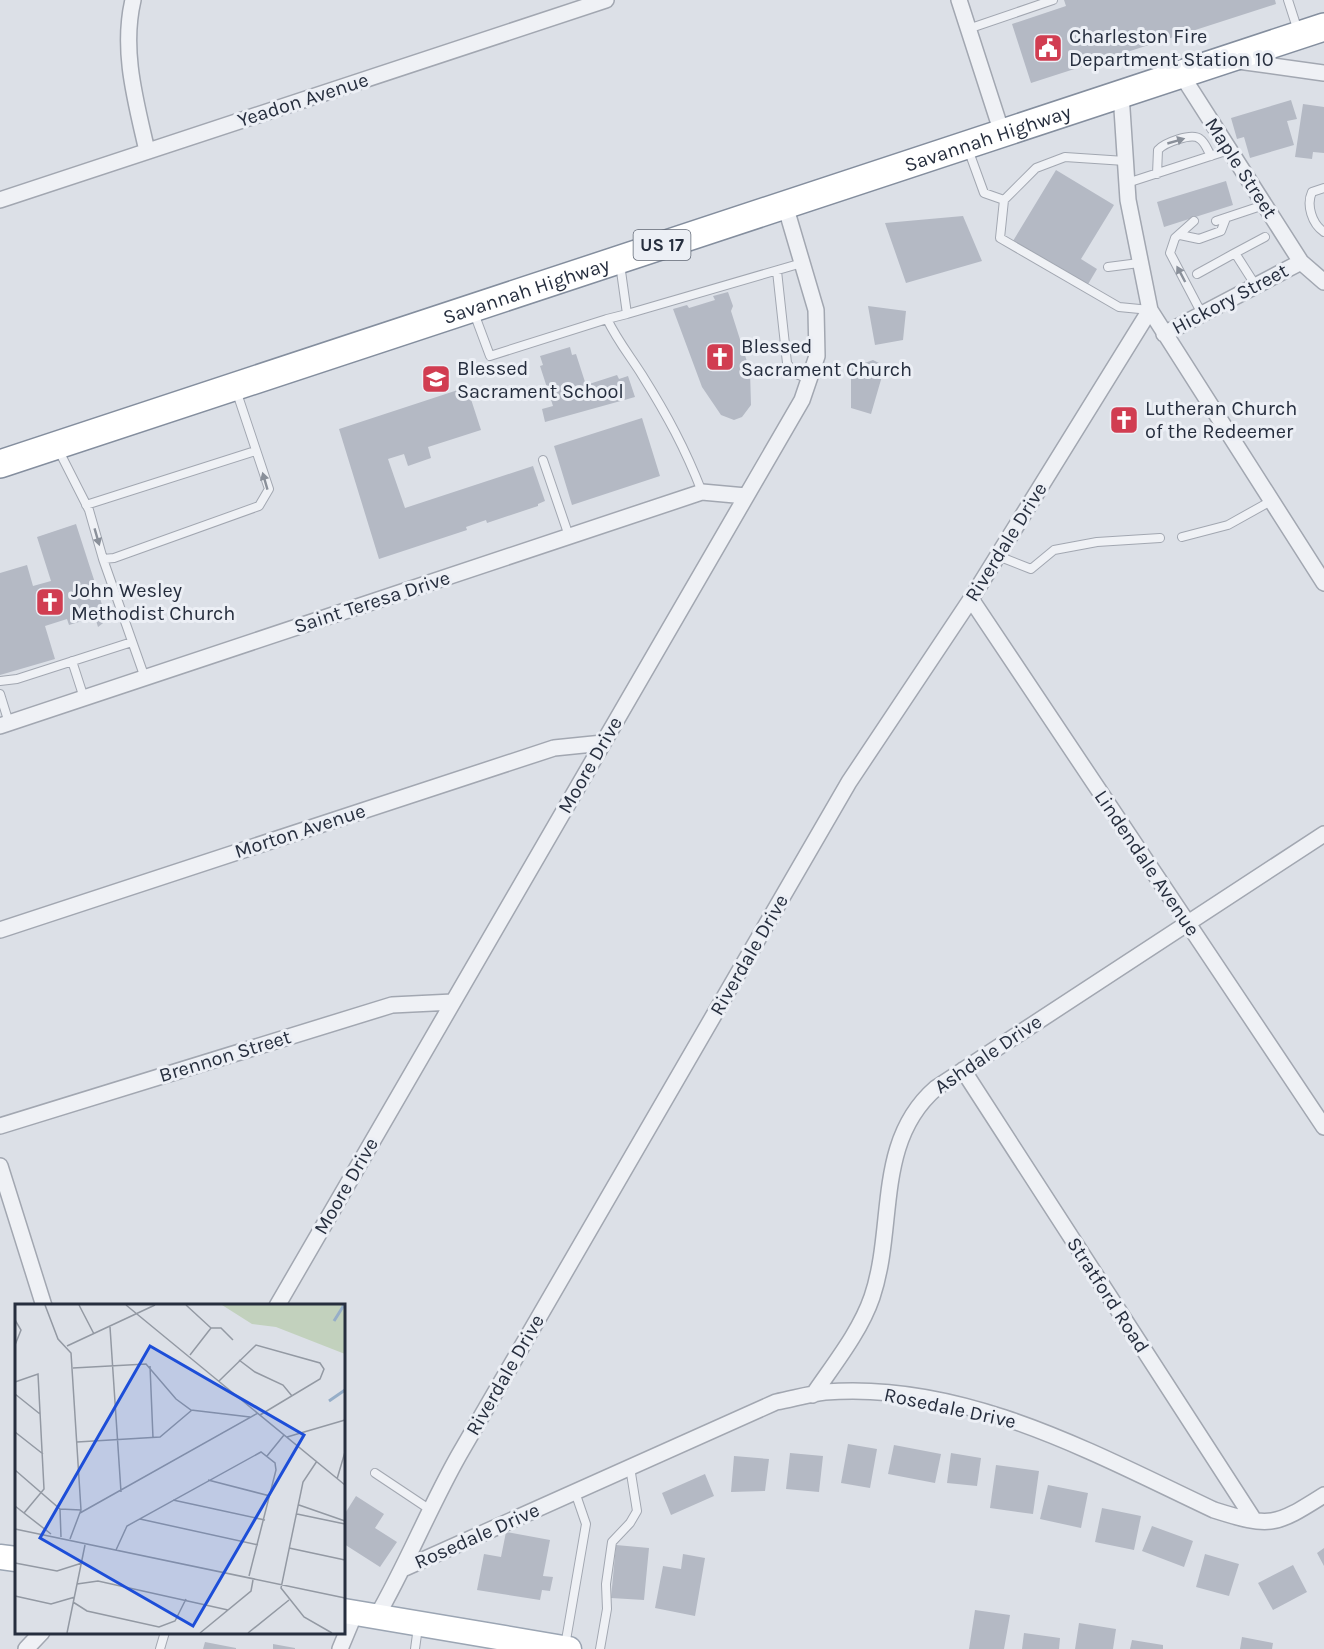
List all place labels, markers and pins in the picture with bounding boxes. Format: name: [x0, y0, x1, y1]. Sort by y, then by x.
place label: Charleston Fire Department Station 10: [1069, 25, 1274, 71]
public building icon: Charleston Fire Department Station 10: [1032, 32, 1064, 64]
place label: Blessed Sacrament Church: [741, 335, 912, 381]
church icon: Blessed Sacrament Church: [704, 341, 736, 373]
place label: Blessed Sacrament School: [457, 357, 624, 403]
school or university icon: Blessed Sacrament School: [420, 363, 452, 395]
place label: Lutheran Church of the Redeemer: [1145, 397, 1297, 443]
church icon: Lutheran Church of the Redeemer: [1108, 404, 1140, 436]
place label: John Wesley Methodist Church: [71, 579, 235, 625]
church icon: John Wesley Methodist Church: [34, 586, 66, 618]

